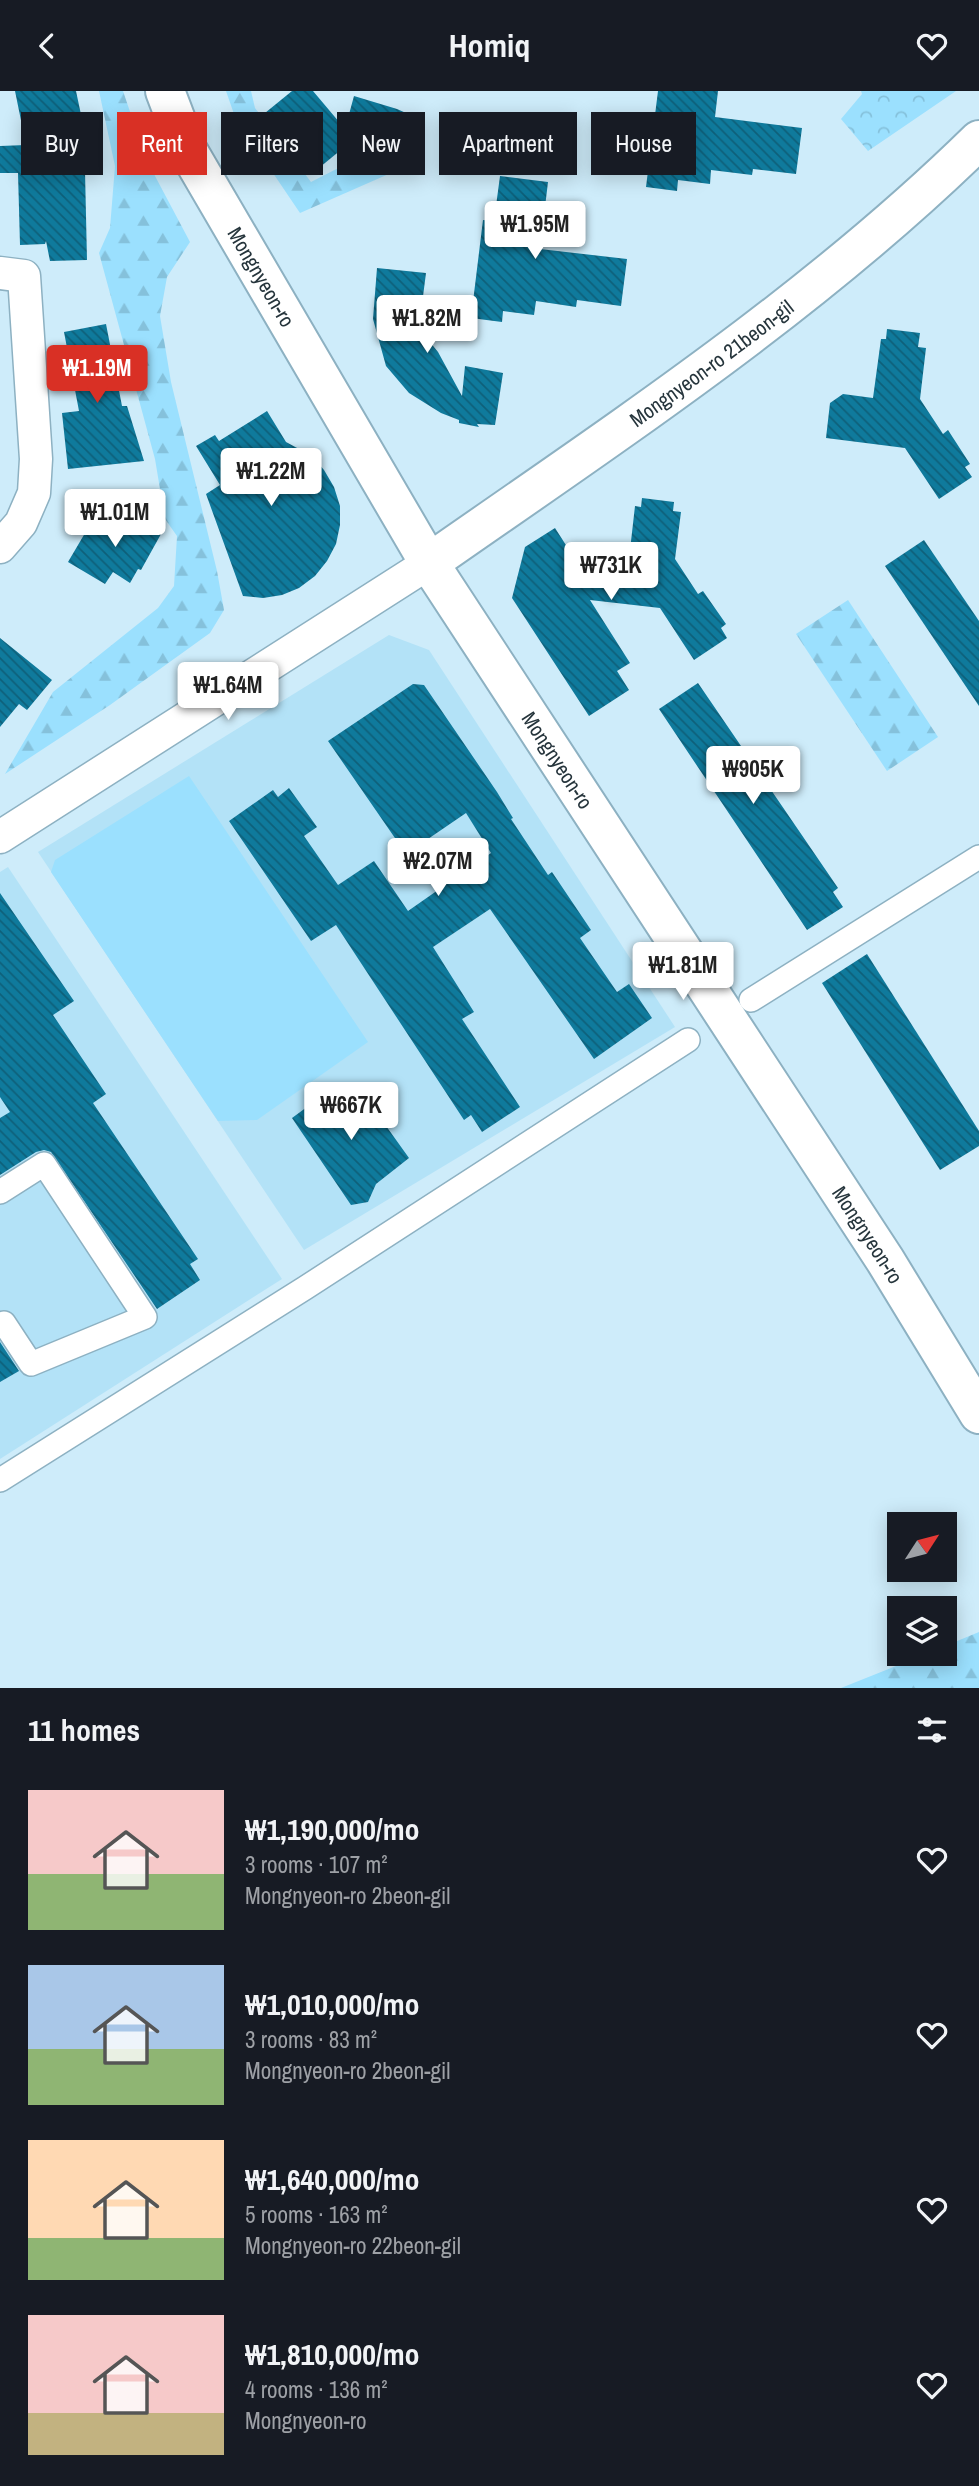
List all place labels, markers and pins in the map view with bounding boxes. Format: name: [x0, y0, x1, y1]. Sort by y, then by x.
pin: ₩1.95M: [478, 201, 592, 261]
pin: ₩1.82M: [370, 295, 484, 355]
pin: ₩1.19M: [40, 345, 154, 405]
pin: ₩1.22M: [214, 449, 328, 508]
pin: ₩1.01M: [58, 489, 172, 549]
pin: ₩731K: [562, 543, 660, 602]
pin: ₩1.64M: [171, 663, 285, 722]
pin: ₩905K: [704, 747, 802, 806]
pin: ₩2.07M: [381, 839, 495, 898]
pin: ₩1.81M: [626, 943, 740, 1002]
pin: ₩667K: [302, 1083, 400, 1142]

